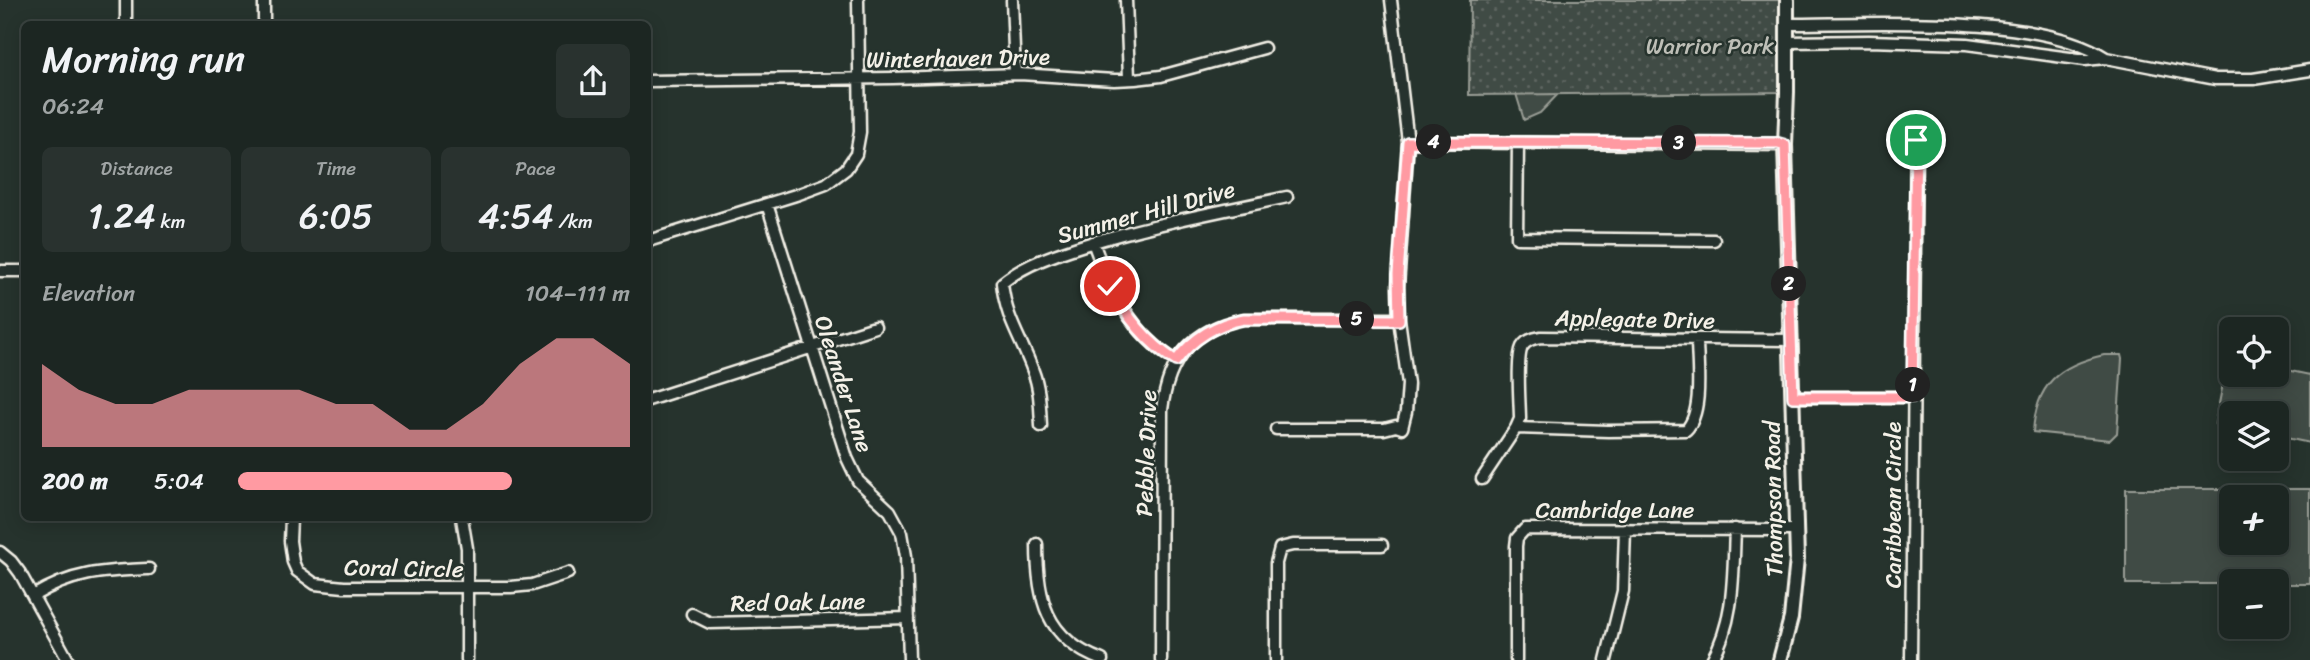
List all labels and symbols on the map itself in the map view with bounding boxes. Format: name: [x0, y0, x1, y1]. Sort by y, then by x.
park label: Warrior Park: [1646, 26, 1774, 67]
street label: Winterhaven Drive: [866, 36, 1050, 81]
pin: [1886, 110, 1946, 170]
pin: 4: [1416, 124, 1452, 160]
pin: 3: [1662, 125, 1696, 160]
street label: Summer Hill Drive: [1052, 169, 1240, 256]
pin: [1080, 256, 1140, 316]
pin: 2: [1772, 266, 1806, 302]
street label: Applegate Drive: [1554, 298, 1716, 341]
pin: 5: [1340, 302, 1374, 336]
street label: Oleander Lane: [802, 310, 885, 458]
pin: 1: [1896, 368, 1930, 402]
street label: Pebble Drive: [1124, 389, 1169, 517]
street label: Thompson Road: [1752, 419, 1795, 577]
street label: Caribbean Circle: [1873, 422, 1914, 588]
street label: Cambridge Lane: [1536, 490, 1695, 531]
street label: Coral Circle: [344, 547, 464, 590]
street label: Red Oak Lane: [730, 581, 866, 624]

